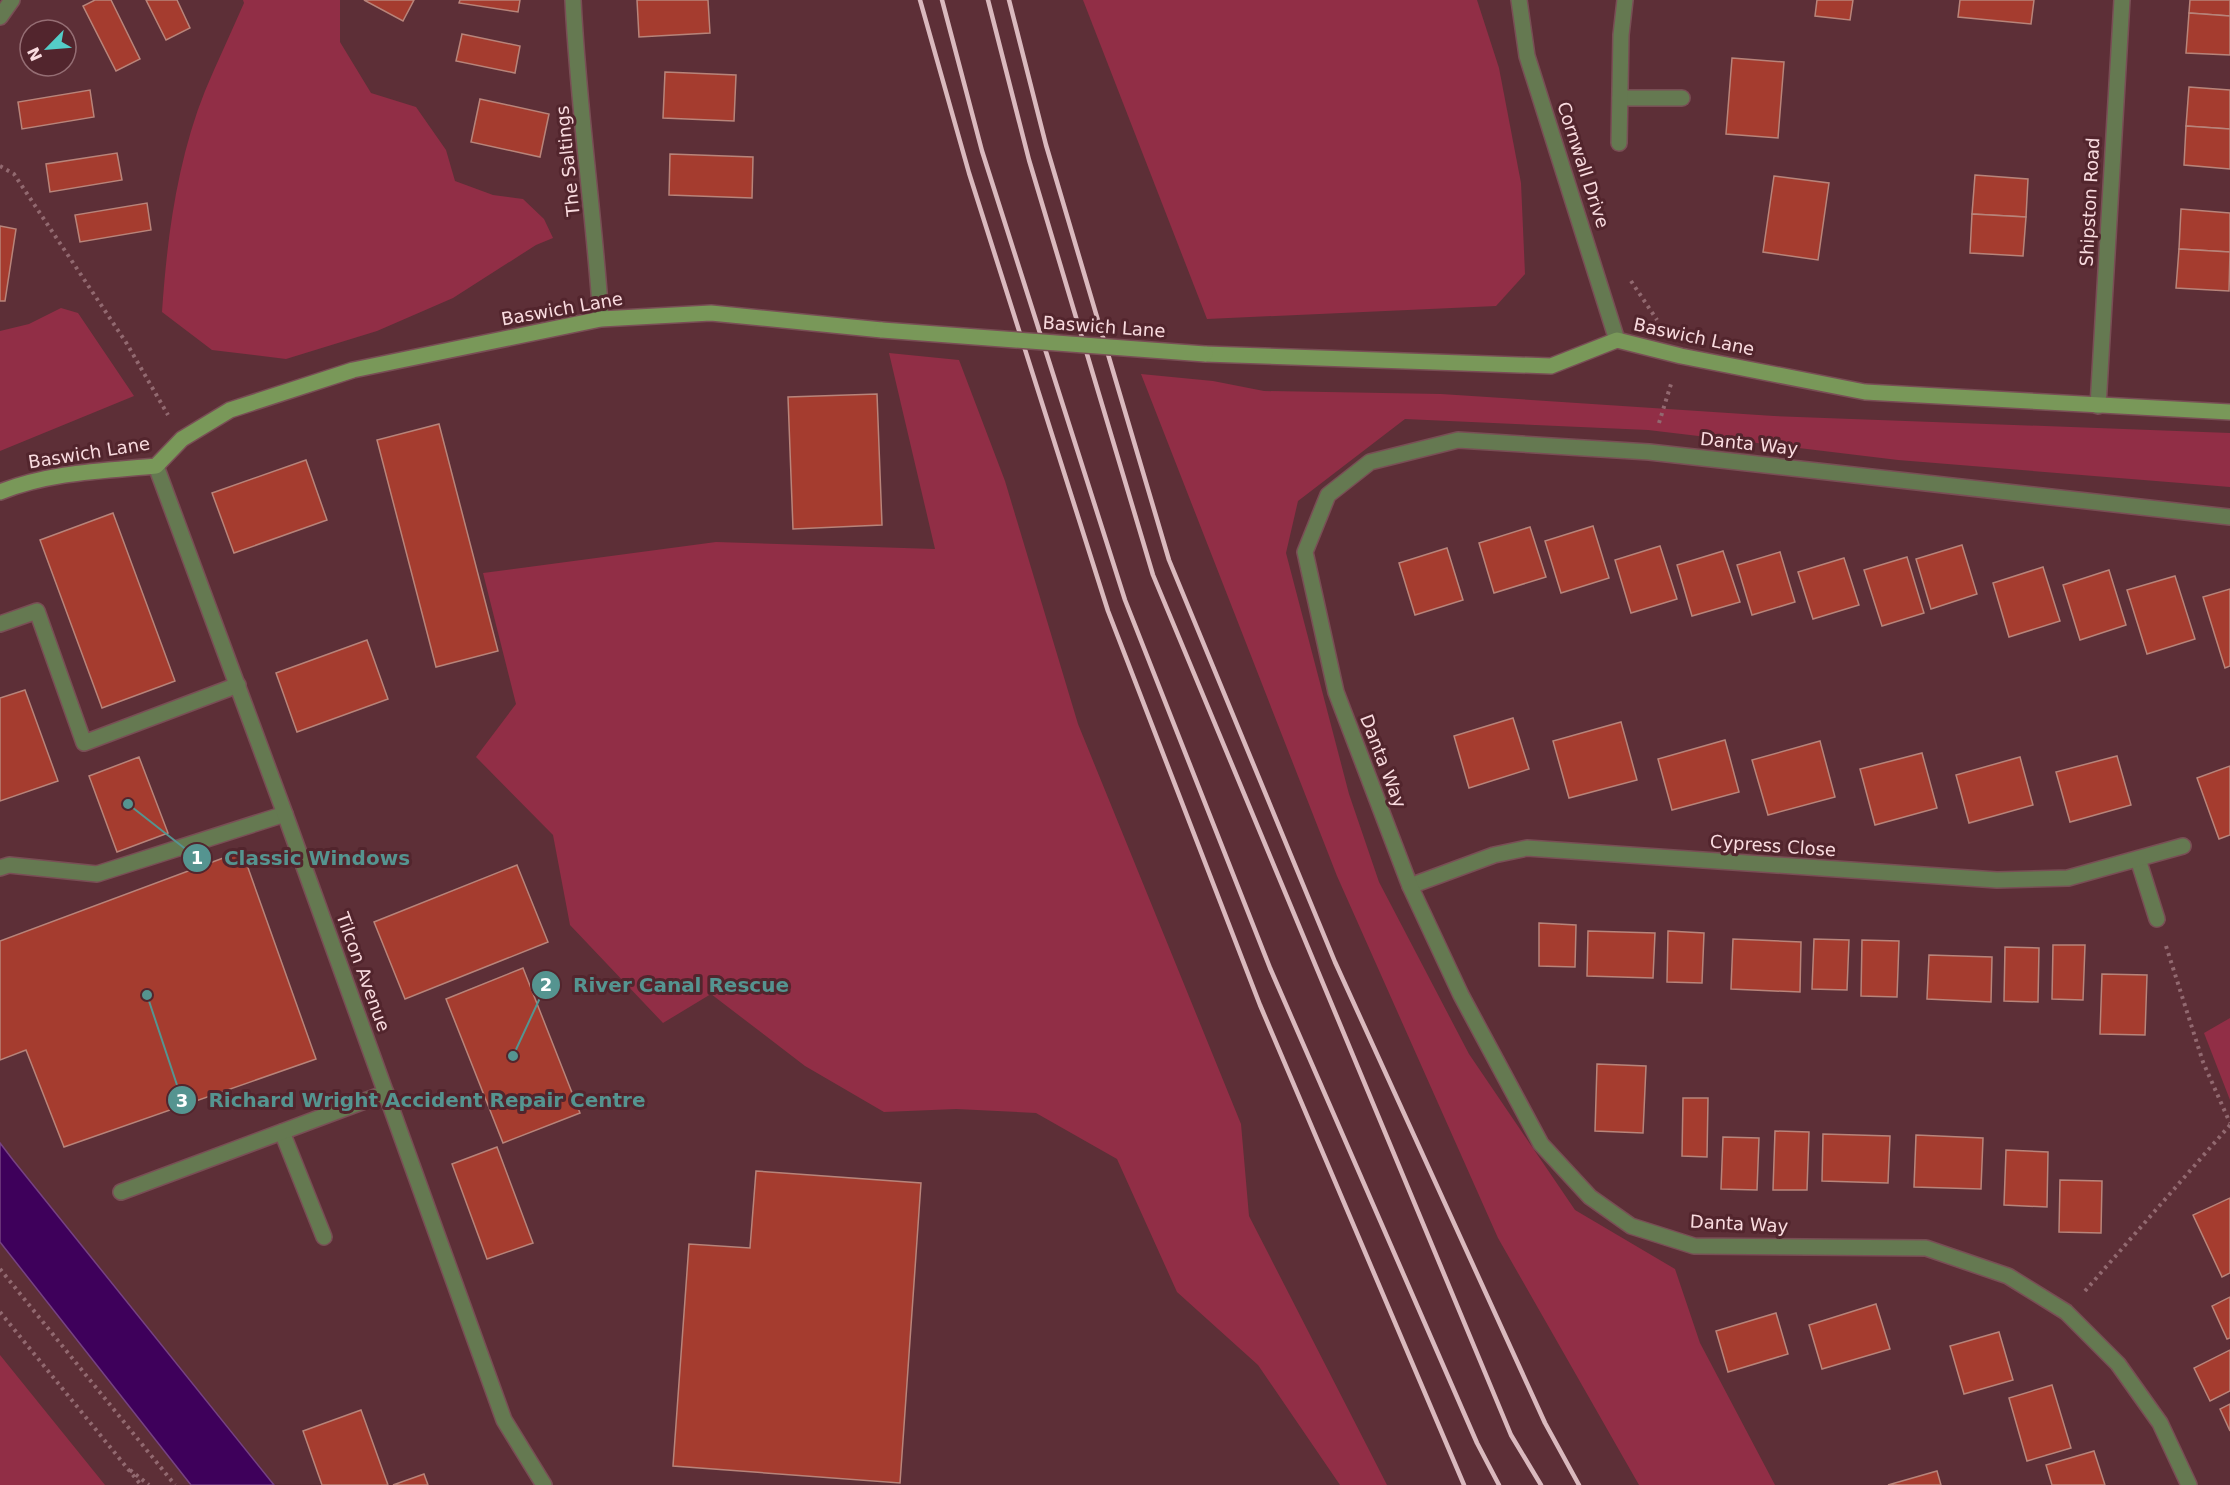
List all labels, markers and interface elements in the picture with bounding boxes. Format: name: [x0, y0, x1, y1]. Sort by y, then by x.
north arrow: [18, 18, 78, 78]
text: N: [23, 44, 46, 64]
street label: Cornwall Drive: [1553, 99, 1614, 231]
street label: The Saltings: [551, 105, 584, 218]
street label: Shipston Road: [2076, 137, 2103, 267]
street label: Baswich Lane: [500, 287, 624, 330]
street label: Baswich Lane: [1042, 312, 1166, 341]
street label: Baswich Lane: [1632, 313, 1756, 360]
street label: Danta Way: [1699, 428, 1799, 459]
street label: Baswich Lane: [27, 433, 151, 473]
street label: Danta Way: [1356, 711, 1411, 811]
street label: Cypress Close: [1709, 831, 1837, 860]
callout: Classic Windows: [182, 839, 422, 877]
text: Classic Windows: [224, 846, 410, 870]
text: 1: [191, 847, 203, 868]
street label: Tilcon Avenue: [332, 908, 395, 1034]
callout: River Canal Rescue: [531, 966, 801, 1004]
text: River Canal Rescue: [573, 973, 789, 997]
text: 2: [540, 974, 552, 995]
callout: Richard Wright Accident Repair Centre: [167, 1081, 658, 1119]
text: Richard Wright Accident Repair Centre: [208, 1088, 646, 1112]
text: 3: [176, 1090, 188, 1111]
street label: Danta Way: [1689, 1210, 1789, 1237]

